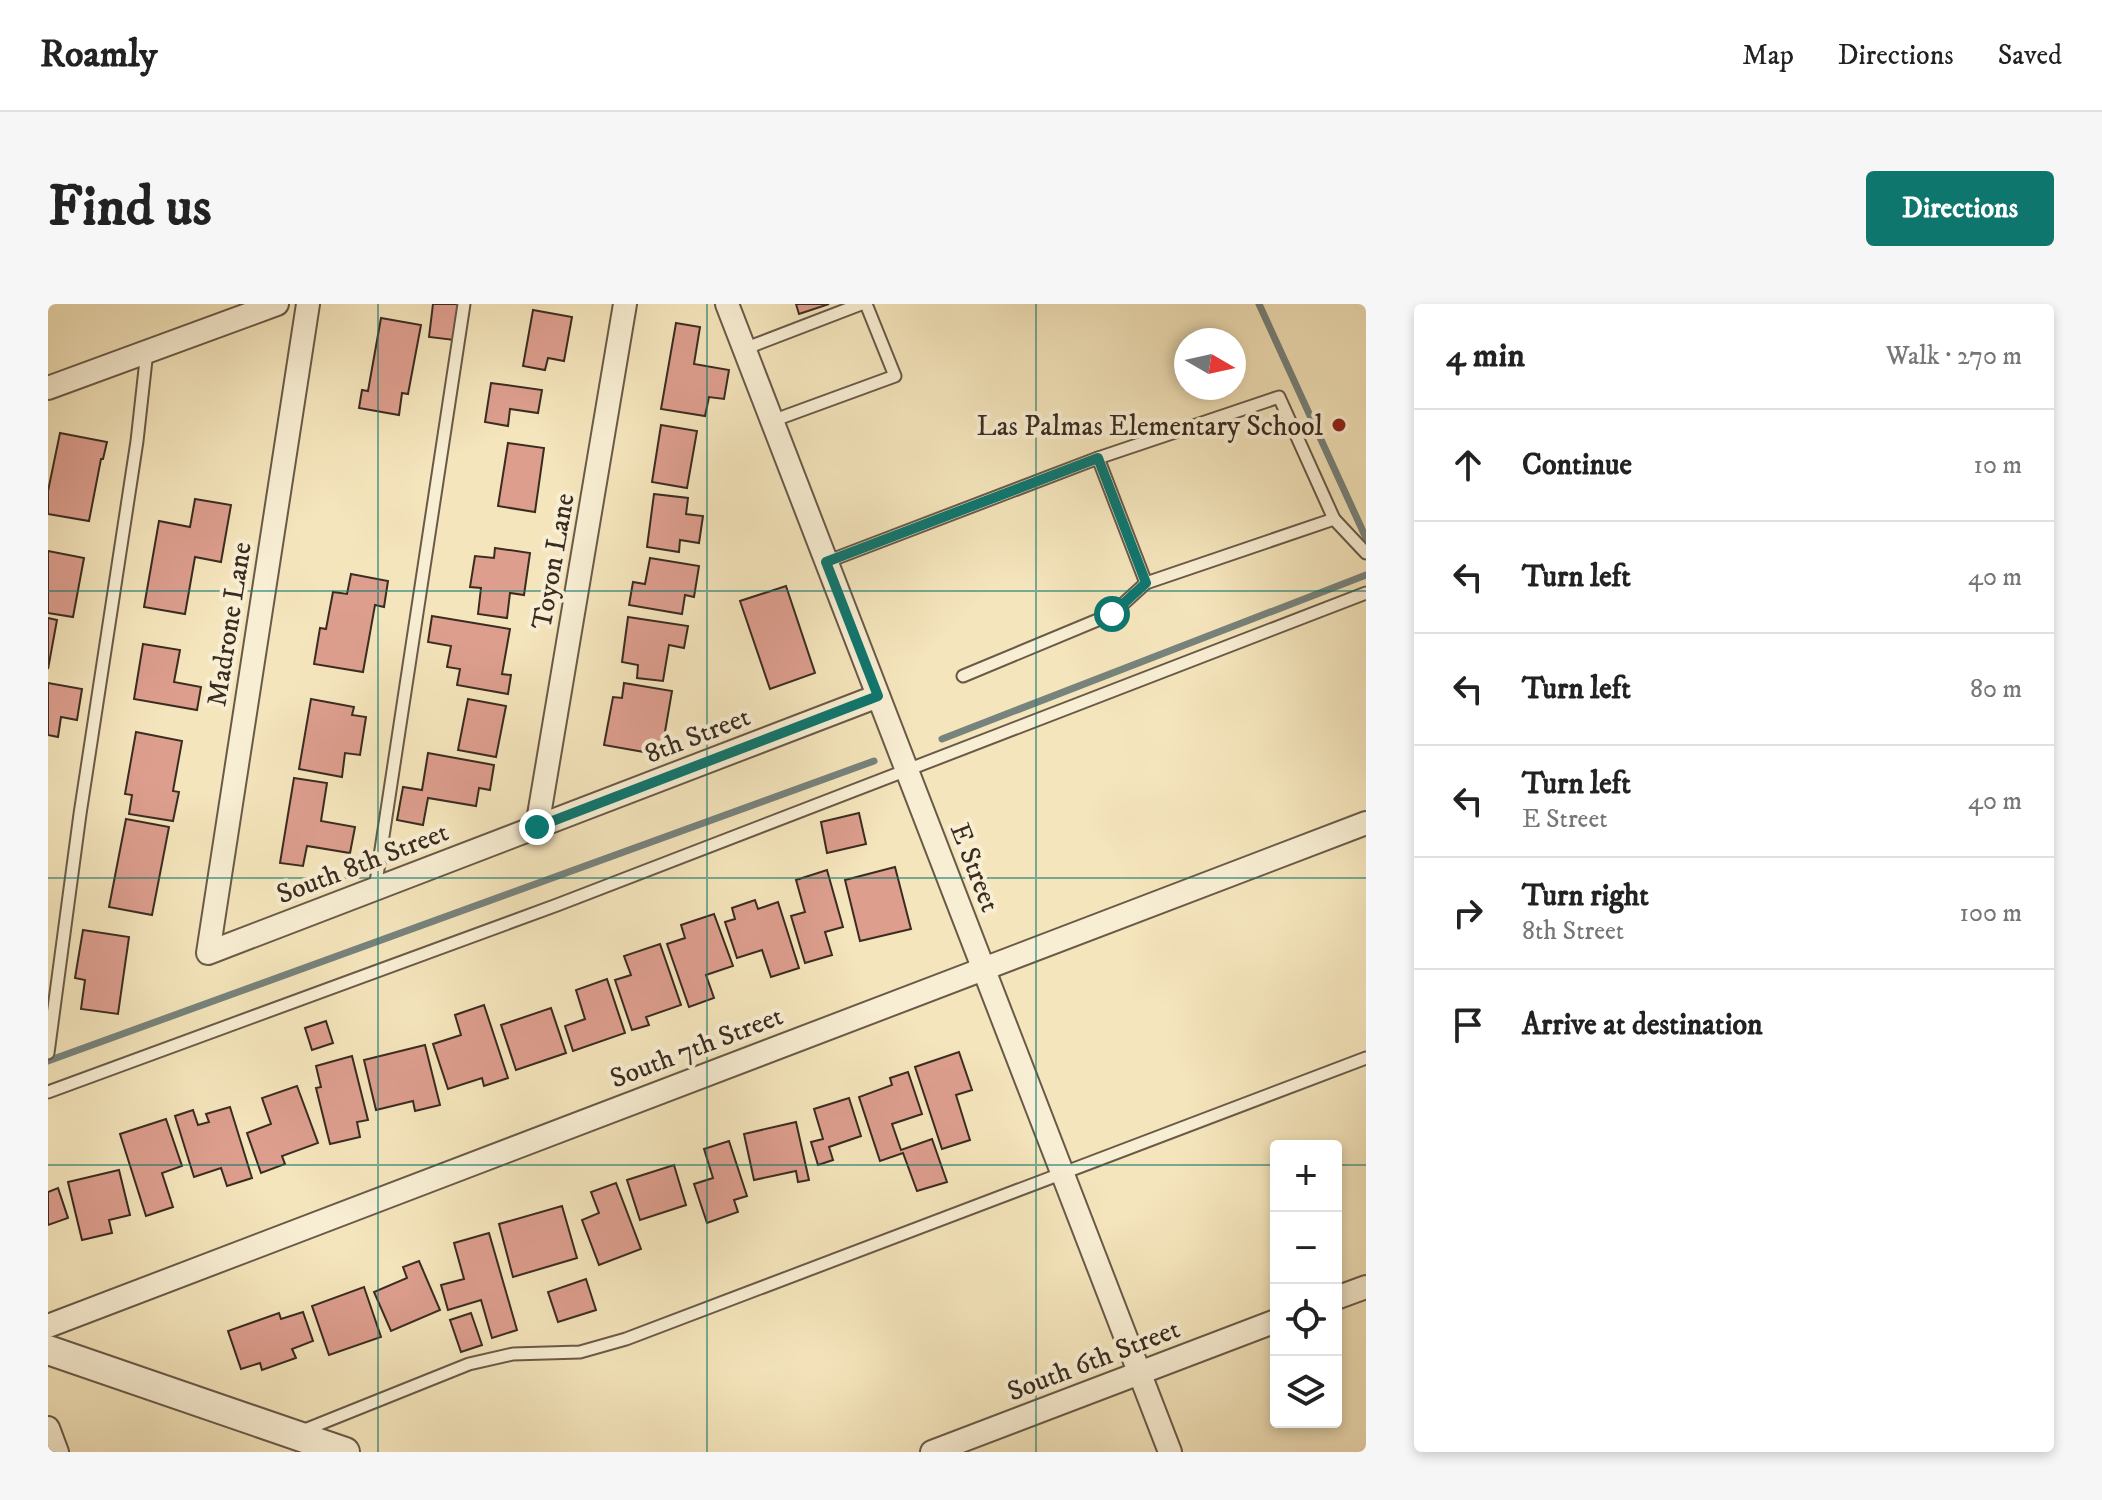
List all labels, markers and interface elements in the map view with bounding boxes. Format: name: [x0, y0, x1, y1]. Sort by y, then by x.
text: Roamly: [40, 31, 157, 79]
text: Map: [1742, 38, 1794, 73]
text: Directions: [1838, 38, 1954, 73]
text: Saved: [1998, 38, 2062, 73]
button: Directions: [1866, 171, 2054, 246]
text: Find us: [48, 173, 212, 243]
north arrow: [1174, 328, 1246, 400]
text: 4 min: [1446, 335, 1525, 377]
text: Walk · 270 m: [1886, 340, 2022, 373]
place label: Las Palmas Elementary School: [977, 409, 1324, 444]
marker: Las Palmas Elementary School: [1330, 416, 1348, 434]
icon: ahead: [1446, 443, 1490, 487]
text: Continue: [1522, 447, 1632, 484]
text: 10 m: [1973, 449, 2022, 482]
street label: Toyon Lane: [524, 491, 583, 632]
street label: Madrone Lane: [199, 540, 260, 709]
icon: left: [1446, 555, 1490, 599]
text: Turn left: [1522, 559, 1631, 596]
text: 40 m: [1968, 561, 2022, 594]
route start: [1094, 596, 1130, 632]
icon: left: [1446, 667, 1490, 711]
text: Turn left: [1522, 671, 1631, 708]
text: 80 m: [1970, 673, 2022, 706]
street label: 8th Street: [640, 699, 755, 771]
text: Turn left: [1522, 766, 1631, 803]
icon: left: [1446, 779, 1490, 823]
text: 40 m: [1968, 785, 2022, 818]
text: E Street: [1522, 803, 1607, 836]
route end: [519, 809, 555, 845]
street label: South 8th Street: [272, 815, 453, 912]
street label: E Street: [942, 818, 1007, 917]
text: Turn right: [1522, 878, 1649, 915]
icon: right: [1446, 891, 1490, 935]
text: 100 m: [1959, 897, 2022, 930]
text: 8th Street: [1522, 915, 1624, 948]
street label: South 7th Street: [605, 998, 788, 1096]
icon: arrive: [1446, 1003, 1490, 1047]
text: Arrive at destination: [1522, 1007, 1763, 1044]
map controls: [1270, 1140, 1342, 1428]
button: +: [1270, 1140, 1342, 1212]
button: −: [1270, 1212, 1342, 1284]
button: locate: [1270, 1284, 1342, 1356]
street label: South 6th Street: [1002, 1311, 1185, 1409]
button: layers: [1270, 1356, 1342, 1428]

